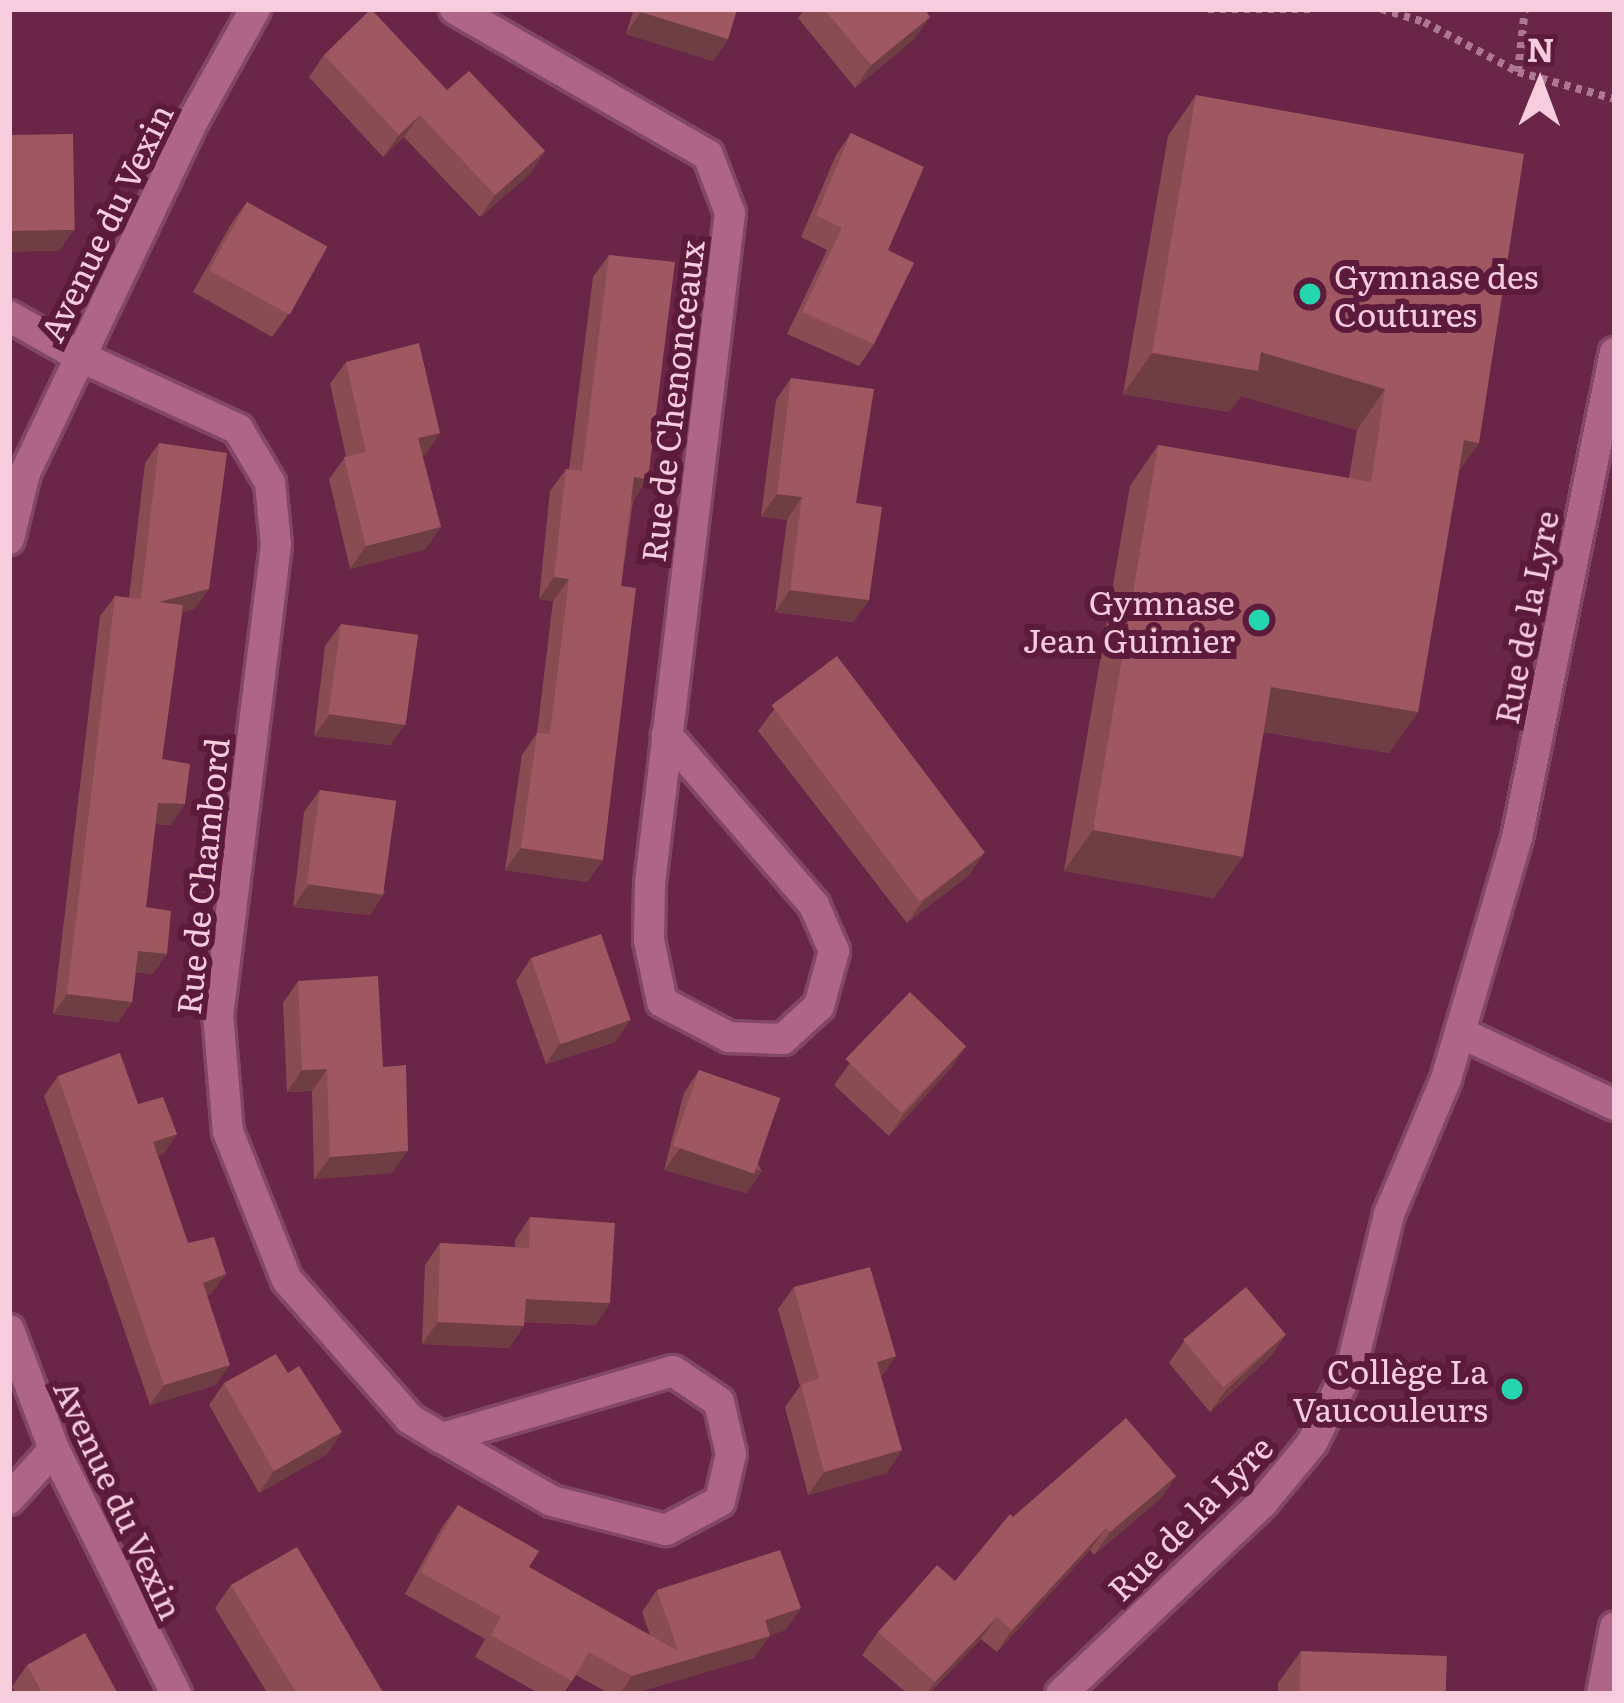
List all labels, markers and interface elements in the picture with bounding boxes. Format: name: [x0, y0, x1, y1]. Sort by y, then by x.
text: N: [1526, 23, 1555, 72]
north arrow: [1480, 24, 1600, 144]
street label: Avenue du Vexin: [30, 97, 180, 347]
street label: Rue de Chenonceaux: [632, 238, 710, 564]
place label: Gymnase des Coutures: [1334, 255, 1538, 333]
marker: Gymnase des Coutures: [1297, 281, 1323, 307]
street label: Rue de la Lyre: [1485, 507, 1565, 727]
place label: Gymnase Jean Guimier: [1023, 581, 1235, 659]
marker: Gymnase Jean Guimier: [1246, 607, 1272, 633]
street label: Rue de Chambord: [167, 736, 235, 1016]
place label: Collège La Vaucouleurs: [1293, 1350, 1488, 1428]
street label: Avenue du Vexin: [47, 1373, 193, 1625]
marker: Collège La Vaucouleurs: [1499, 1376, 1525, 1402]
street label: Rue de la Lyre: [1098, 1426, 1280, 1608]

